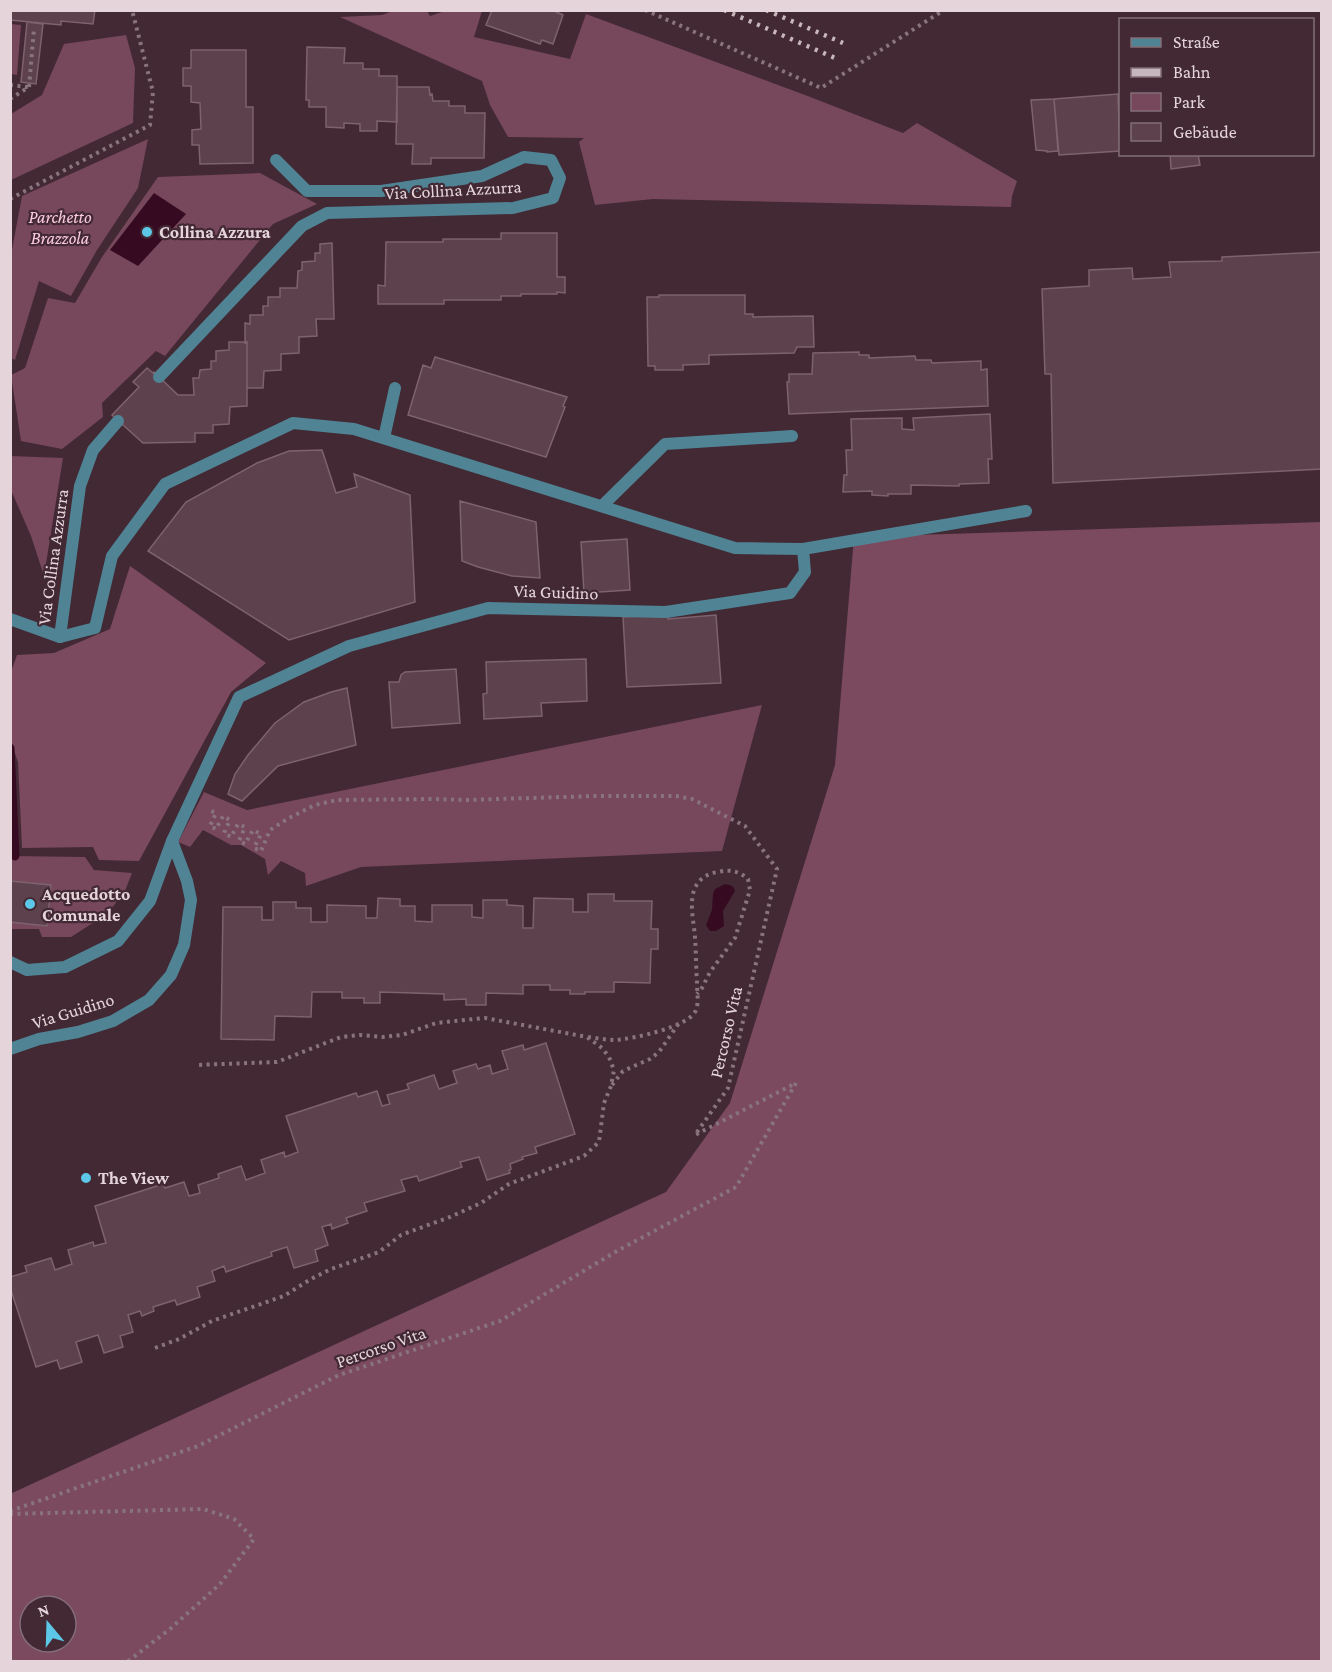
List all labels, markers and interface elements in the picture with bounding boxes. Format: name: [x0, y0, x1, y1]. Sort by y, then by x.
legend: [1119, 18, 1314, 156]
text: Straße: [1173, 32, 1220, 52]
text: Bahn: [1173, 62, 1211, 82]
text: Park: [1173, 92, 1205, 112]
text: Gebäude: [1173, 122, 1237, 142]
street label: Via Collina Azzurra: [384, 176, 522, 204]
park label: Parchetto Brazzola: [28, 207, 92, 248]
place label: Collina Azzura: [159, 222, 271, 242]
marker: Collina Azzura: [140, 225, 154, 239]
street label: Via Collina Azzurra: [34, 488, 72, 626]
street label: Via Guidino: [513, 581, 599, 603]
place label: Acquedotto Comunale: [41, 884, 130, 925]
marker: Acquedotto Comunale: [23, 897, 37, 911]
street label: Percorso Vita: [706, 984, 746, 1080]
street label: Via Guidino: [30, 989, 117, 1033]
place label: The View: [98, 1168, 170, 1188]
marker: The View: [79, 1171, 93, 1185]
street label: Percorso Vita: [334, 1322, 428, 1372]
north arrow: [18, 1594, 78, 1654]
text: N: [35, 1600, 51, 1620]

